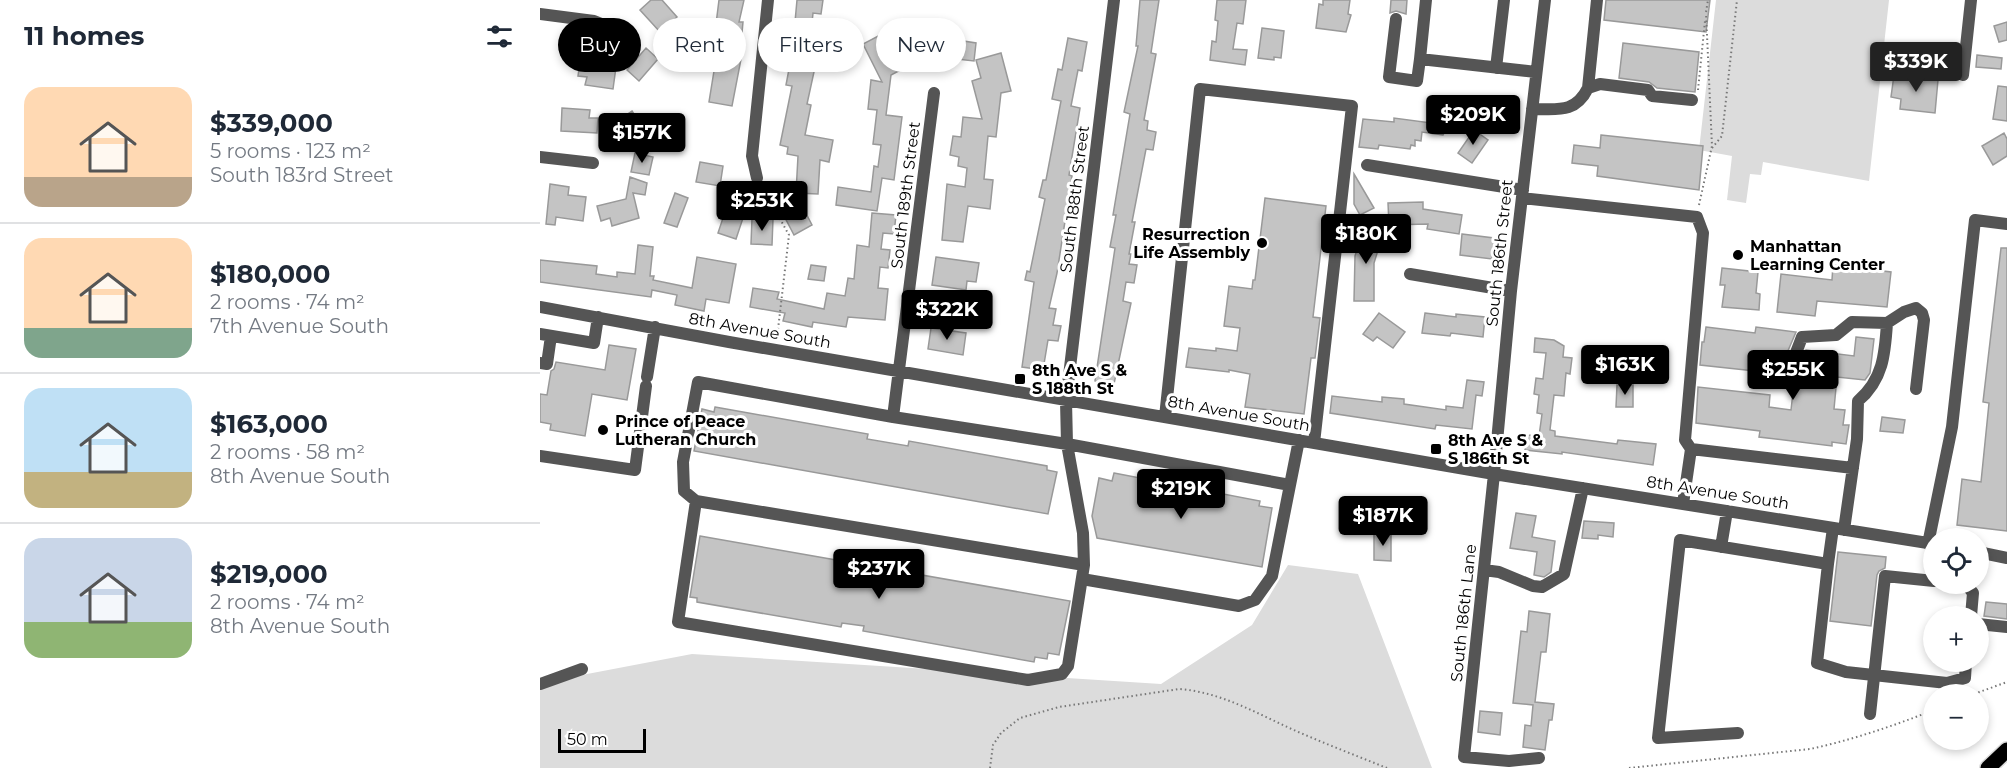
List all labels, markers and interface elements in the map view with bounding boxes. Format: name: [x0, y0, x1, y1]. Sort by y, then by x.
chip: Buy: [558, 18, 641, 72]
chip: Rent: [653, 18, 746, 72]
chip: Filters: [758, 18, 864, 72]
chip: New: [876, 18, 966, 72]
text: 11 homes: [24, 20, 144, 52]
icon: filters: [483, 20, 516, 53]
pin: $339K: [1874, 42, 1958, 93]
text: $339K: [1884, 49, 1948, 73]
pin: $209K: [1431, 95, 1515, 146]
text: $209K: [1440, 102, 1506, 126]
text: $339,000: [210, 107, 333, 139]
icon: home: [72, 111, 144, 183]
pin: $157K: [600, 113, 684, 164]
text: $157K: [612, 120, 672, 144]
street label: South 189th Street: [887, 120, 924, 270]
street label: South 188th Street: [1056, 124, 1093, 274]
text: 5 rooms · 123 m²: [210, 139, 371, 163]
text: South 183rd Street: [210, 163, 393, 187]
street label: South 186th Street: [1482, 178, 1517, 328]
pin: $253K: [720, 181, 804, 232]
text: $253K: [731, 188, 794, 212]
pin: $180K: [1324, 214, 1408, 265]
text: $180K: [1335, 221, 1397, 245]
place label: Resurrection Life Assembly: [1133, 225, 1250, 262]
marker: Resurrection Life Assembly: [1255, 236, 1269, 250]
place label: Manhattan Learning Center: [1750, 237, 1885, 274]
marker: Manhattan Learning Center: [1731, 248, 1745, 262]
text: $180,000: [210, 258, 330, 290]
icon: home: [72, 262, 144, 334]
text: 2 rooms · 74 m²: [210, 290, 365, 314]
pin: $322K: [905, 290, 989, 341]
text: $322K: [916, 297, 978, 321]
street label: 8th Avenue South: [687, 309, 833, 352]
text: 7th Avenue South: [210, 314, 389, 338]
pin: $163K: [1583, 345, 1667, 396]
pin: $255K: [1751, 350, 1835, 401]
text: $163K: [1595, 352, 1655, 376]
text: $255K: [1761, 357, 1825, 381]
place label: 8th Ave S & S 188th St: [1032, 361, 1128, 398]
marker: 8th Ave S & S 188th St: [1013, 372, 1027, 386]
street label: 8th Avenue South: [1166, 392, 1312, 435]
text: $163,000: [210, 408, 328, 440]
icon: home: [72, 412, 144, 484]
place label: Prince of Peace Lutheran Church: [615, 412, 756, 449]
marker: Prince of Peace Lutheran Church: [596, 423, 610, 437]
place label: 8th Ave S & S 186th St: [1448, 431, 1544, 468]
text: 2 rooms · 58 m²: [210, 440, 365, 464]
marker: 8th Ave S & S 186th St: [1429, 442, 1443, 456]
text: 8th Avenue South: [210, 464, 390, 488]
pin: $219K: [1139, 469, 1223, 520]
street label: 8th Avenue South: [1645, 472, 1791, 513]
text: $219K: [1151, 476, 1211, 500]
pin: $187K: [1341, 496, 1425, 547]
text: $187K: [1353, 503, 1413, 527]
map controls: [1923, 528, 1989, 750]
button: locate: [1923, 528, 1989, 594]
street label: South 186th Lane: [1447, 543, 1480, 683]
pin: $237K: [837, 549, 921, 600]
text: $237K: [847, 556, 911, 580]
text: $219,000: [210, 558, 328, 590]
icon: home: [72, 562, 144, 634]
text: 2 rooms · 74 m²: [210, 590, 365, 614]
button: +: [1923, 606, 1989, 672]
text: 8th Avenue South: [210, 614, 390, 638]
button: −: [1923, 684, 1989, 750]
scale bar: [558, 726, 646, 754]
text: 50 m: [567, 730, 608, 749]

